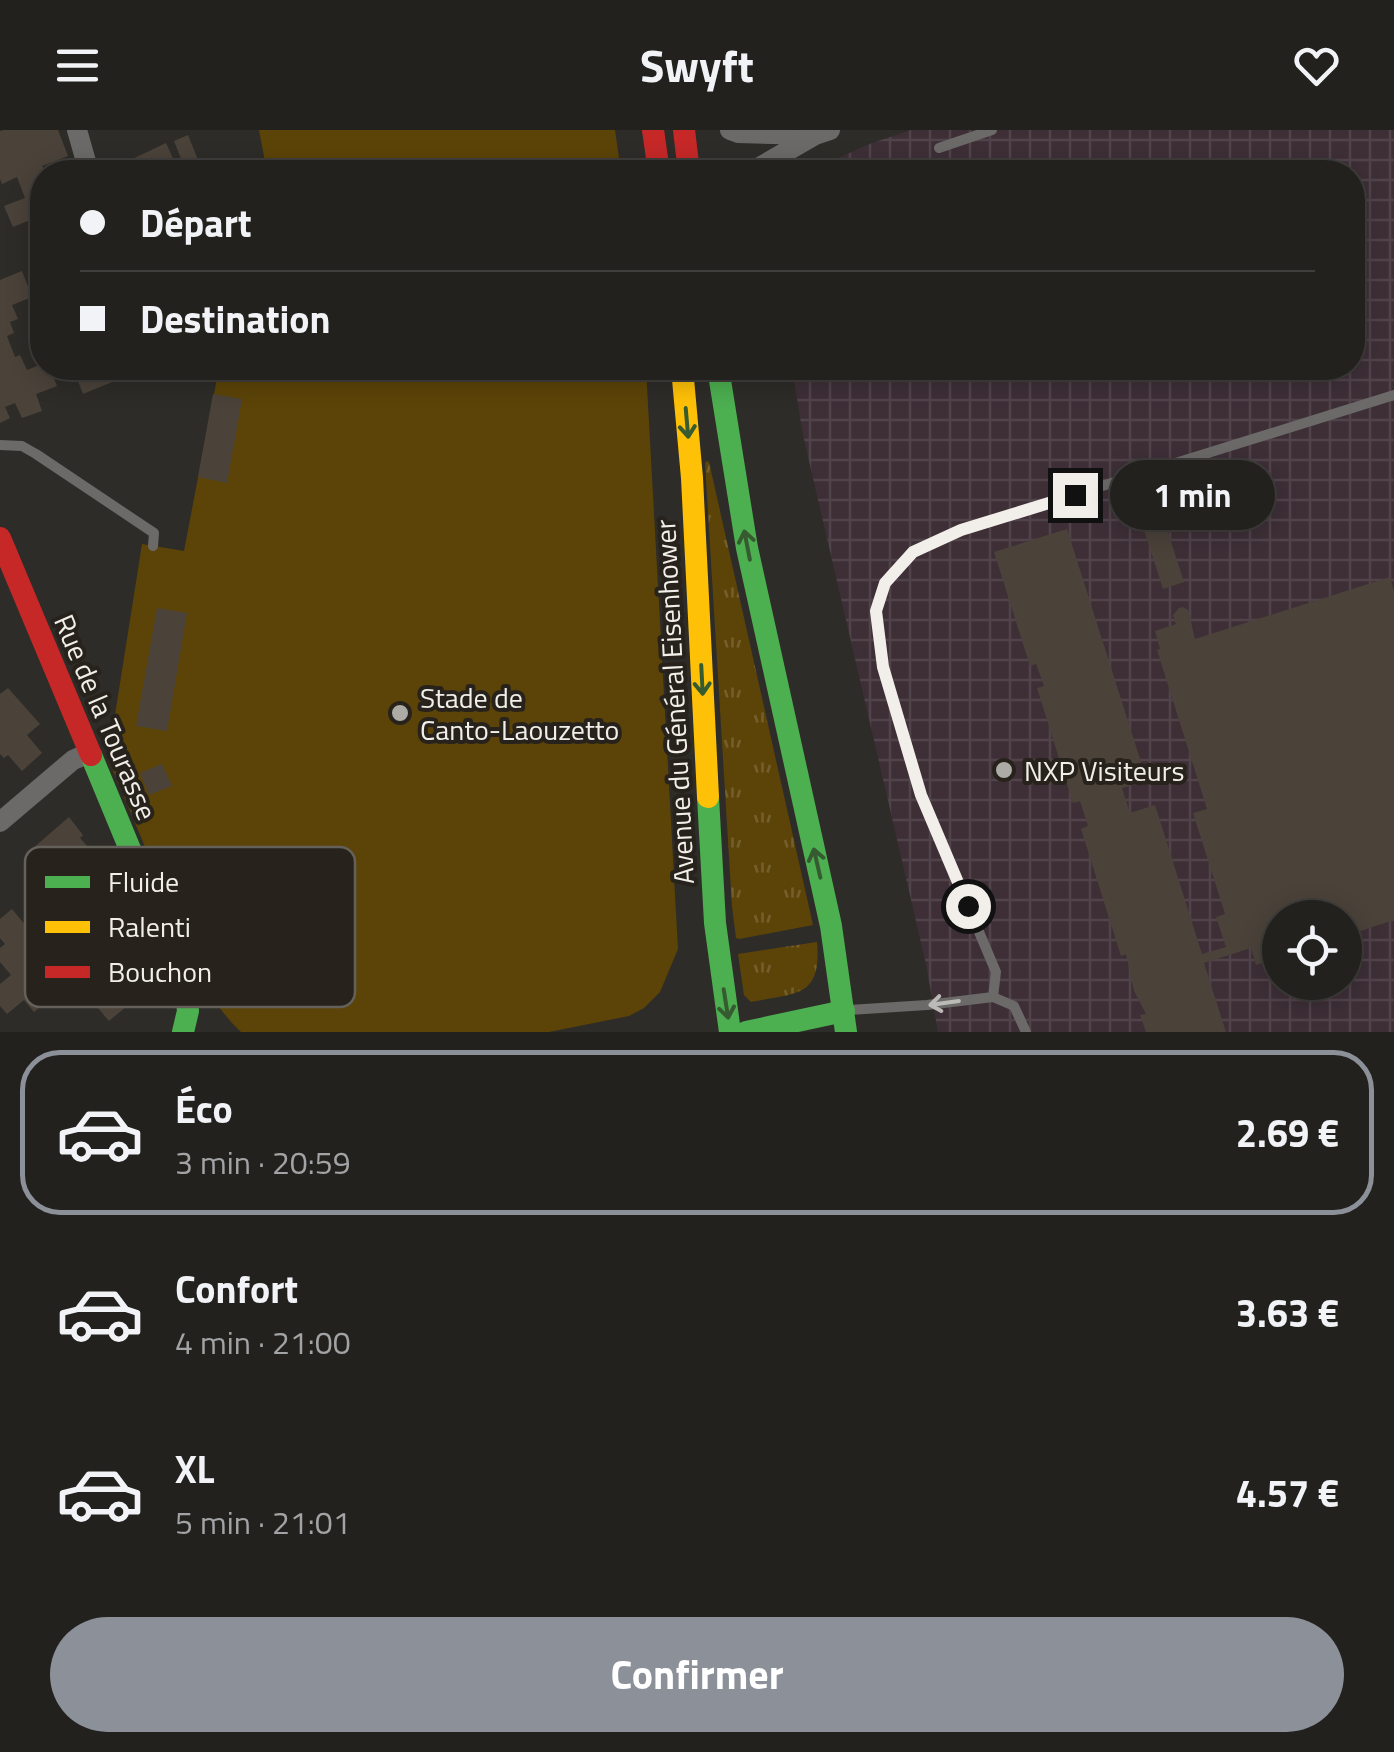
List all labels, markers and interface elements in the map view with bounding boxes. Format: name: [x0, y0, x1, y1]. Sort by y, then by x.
text: Swyft: [640, 31, 754, 99]
icon: menu: [50, 38, 105, 93]
icon: heart: [1289, 38, 1344, 93]
text: Départ: [140, 194, 252, 252]
text: Destination: [140, 290, 331, 348]
one-way arrow: [677, 406, 696, 438]
callout: 1 min: [1110, 460, 1275, 530]
text: 1 min: [1154, 471, 1231, 519]
route end: [1053, 473, 1098, 518]
street label: Avenue du Général Eisenhower: [643, 518, 705, 885]
one-way arrow: [737, 530, 756, 562]
street label: Rue de la Tourasse: [43, 607, 169, 827]
one-way arrow: [693, 664, 712, 696]
place label: Stade de Canto-Laouzetto: [420, 676, 619, 751]
marker: Stade de Canto-Laouzetto: [389, 702, 411, 724]
place label: NXP Visiteurs: [1024, 749, 1184, 792]
marker: NXP Visiteurs: [993, 759, 1015, 781]
legend: [25, 847, 355, 1007]
one-way arrow: [807, 848, 825, 880]
text: Fluide: [108, 860, 179, 903]
route start: [946, 884, 991, 929]
map controls: [1262, 900, 1362, 1000]
button: locate: [1262, 900, 1362, 1000]
text: Ralenti: [108, 905, 191, 948]
text: Bouchon: [108, 950, 212, 993]
one-way arrow: [718, 988, 736, 1020]
one-way arrow: [929, 994, 961, 1012]
text: Éco: [175, 1080, 233, 1138]
icon: car: [55, 1088, 145, 1178]
text: 2.69 €: [1236, 1104, 1339, 1162]
text: 3 min · 20:59: [175, 1138, 351, 1186]
text: Confort: [175, 1260, 298, 1318]
icon: car: [55, 1268, 145, 1358]
text: 3.63 €: [1236, 1284, 1339, 1342]
text: 4 min · 21:00: [175, 1318, 351, 1366]
text: XL: [175, 1440, 215, 1498]
icon: car: [55, 1448, 145, 1538]
text: 4.57 €: [1236, 1464, 1339, 1522]
text: 5 min · 21:01: [175, 1498, 351, 1546]
button: Confirmer: [50, 1617, 1344, 1732]

